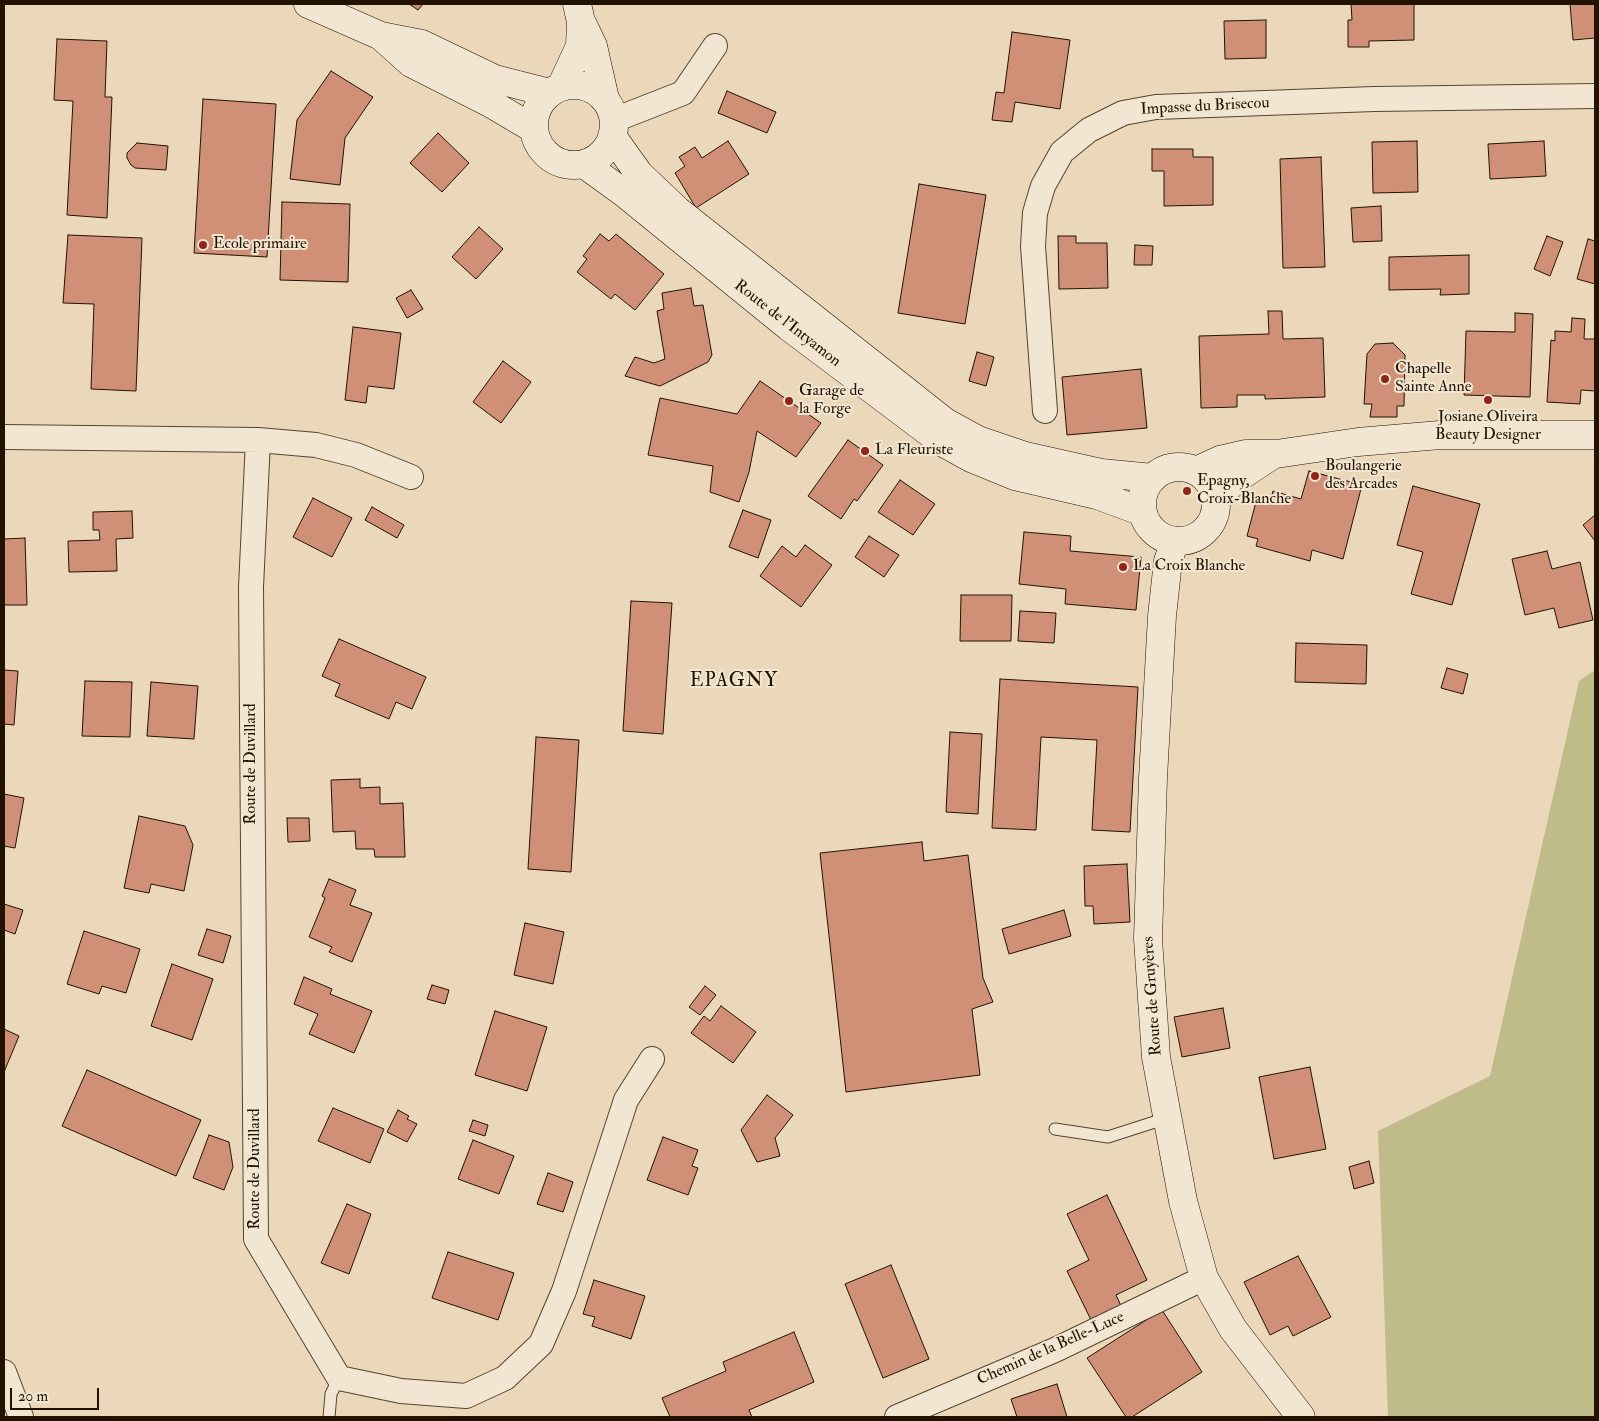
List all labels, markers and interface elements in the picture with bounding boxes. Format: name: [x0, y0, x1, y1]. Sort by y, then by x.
street label: Impasse du Brisecou: [1140, 94, 1270, 120]
place label: Ecole primaire: [213, 235, 307, 255]
marker: Ecole primaire: [197, 239, 209, 251]
street label: Route de l'Intyamon: [730, 276, 844, 372]
place label: Chapelle Sainte Anne: [1395, 360, 1471, 398]
marker: Chapelle Sainte Anne: [1379, 373, 1391, 385]
place label: Garage de la Forge: [799, 382, 864, 420]
marker: Josiane Oliveira Beauty Designer: [1482, 394, 1494, 406]
marker: Garage de la Forge: [783, 395, 795, 407]
place label: Josiane Oliveira Beauty Designer: [1435, 408, 1541, 446]
place label: La Fleuriste: [875, 441, 953, 461]
marker: La Fleuriste: [859, 445, 871, 457]
place label: Boulangerie des Arcades: [1325, 457, 1402, 495]
marker: Boulangerie des Arcades: [1309, 470, 1321, 482]
place label: Epagny, Croix-Blanche: [1197, 472, 1291, 510]
marker: Epagny, Croix-Blanche: [1181, 485, 1193, 497]
place label: La Croix Blanche: [1133, 557, 1245, 577]
marker: La Croix Blanche: [1117, 561, 1129, 573]
district label: EPAGNY: [689, 671, 779, 693]
street label: Route de Duvillard: [242, 703, 262, 825]
street label: Route de Gruyères: [1139, 936, 1167, 1056]
street label: Route de Duvillard: [246, 1108, 266, 1230]
street label: Chemin de la Belle-Luce: [975, 1308, 1127, 1390]
scale bar: [12, 1378, 101, 1410]
text: 20 m: [18, 1387, 48, 1406]

